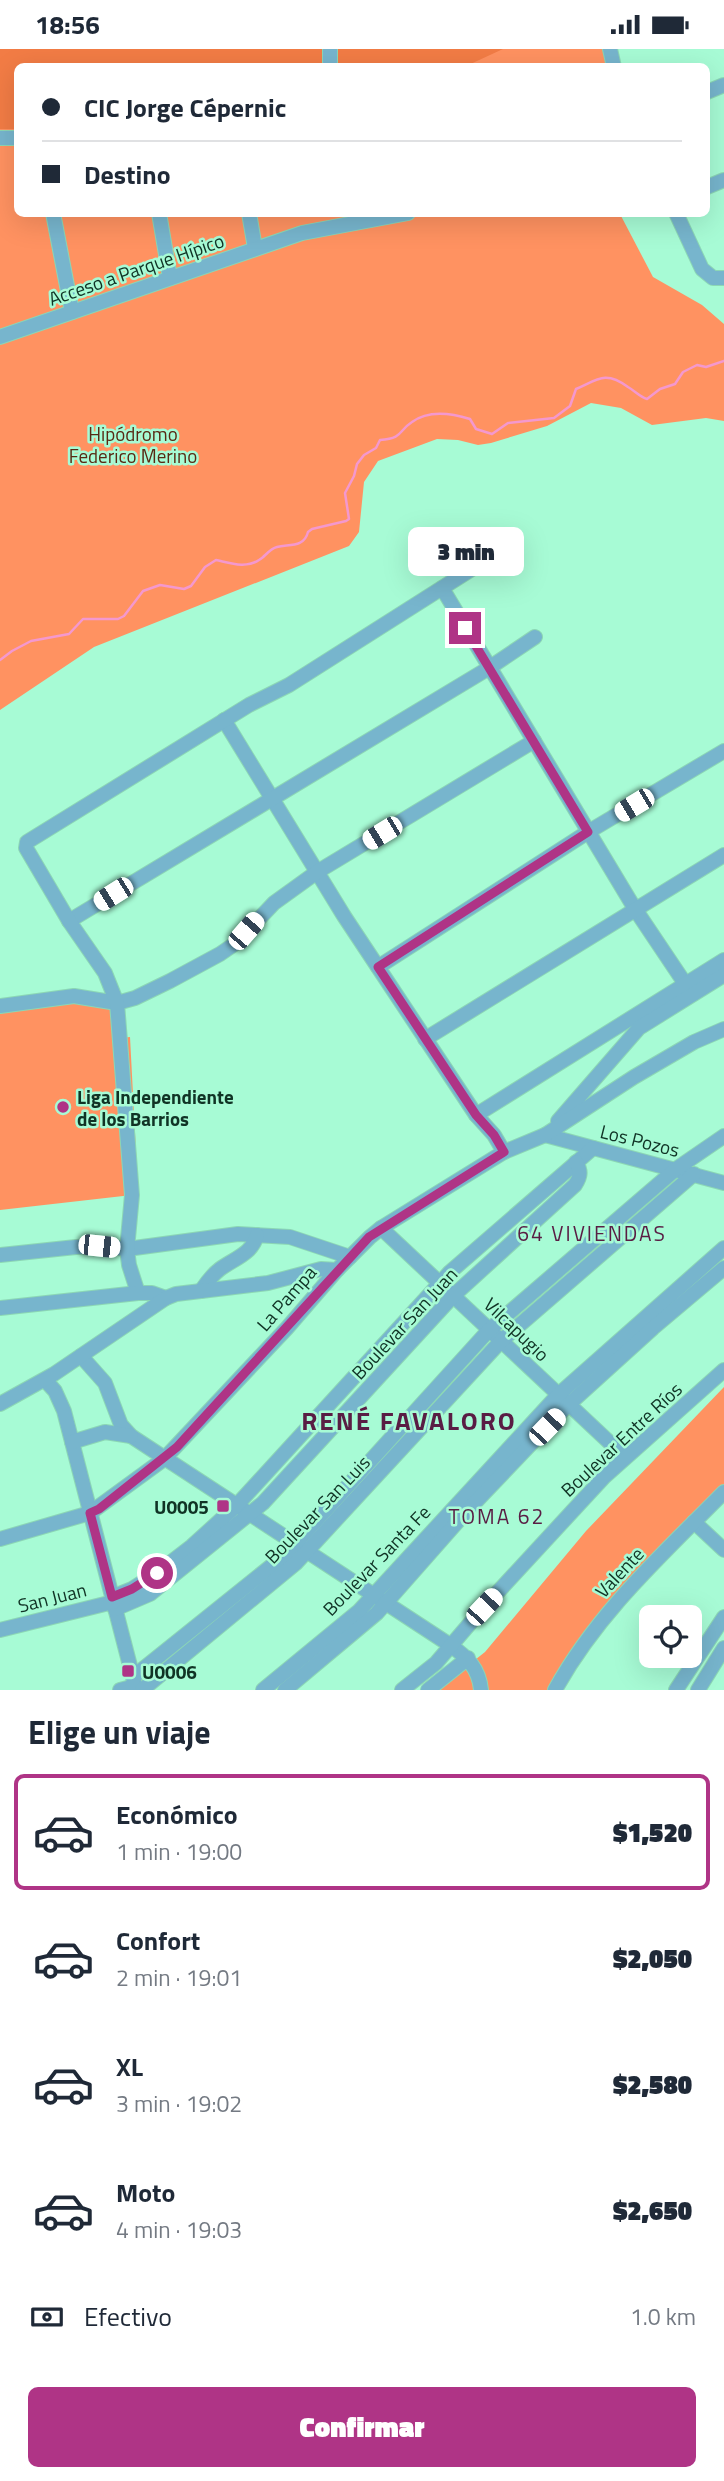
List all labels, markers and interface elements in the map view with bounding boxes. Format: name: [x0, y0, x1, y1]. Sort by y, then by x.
text: 18:56: [35, 5, 100, 44]
text: CIC Jorge Cépernic: [84, 88, 286, 127]
text: Destino: [84, 155, 171, 194]
street label: Acceso a Parque Hípico: [44, 225, 228, 313]
park label: Hipódromo Federico Merino: [69, 419, 197, 470]
callout: 3 min: [407, 526, 523, 575]
text: 3 min: [437, 534, 495, 569]
route end: [449, 612, 481, 644]
car: [611, 785, 658, 825]
car: [359, 813, 406, 853]
car: [90, 874, 137, 914]
car: [225, 908, 268, 954]
place label: Liga Independiente de los Barrios: [77, 1082, 234, 1133]
marker: Liga Independiente de los Barrios: [55, 1099, 71, 1115]
street label: Los Pozos: [597, 1116, 683, 1164]
district label: 64 VIVIENDAS: [517, 1217, 667, 1249]
car: [78, 1233, 121, 1259]
street label: La Pampa: [249, 1258, 323, 1337]
street label: Boulevar San Juan: [344, 1260, 464, 1386]
street label: Vilcapugio: [478, 1290, 556, 1368]
street label: Boulevar Entre Ríos: [554, 1375, 688, 1503]
district label: RENÉ FAVALORO: [301, 1401, 517, 1440]
car: [525, 1405, 570, 1449]
street label: Boulevar San Luis: [258, 1448, 377, 1570]
place label: U0005: [154, 1492, 209, 1521]
marker: U0005: [215, 1498, 231, 1514]
street label: Boulevar Santa Fe: [315, 1498, 437, 1622]
district label: TOMA 62: [449, 1500, 545, 1532]
street label: Valente: [588, 1540, 650, 1604]
route start: [141, 1557, 173, 1589]
street label: San Juan: [15, 1575, 89, 1619]
car: [462, 1584, 507, 1630]
map controls: [639, 1605, 702, 1668]
button: locate: [639, 1605, 702, 1668]
place label: U0006: [142, 1657, 197, 1686]
marker: U0006: [120, 1663, 136, 1679]
text: Elige un viaje: [28, 1708, 211, 1756]
text: Económico: [116, 1795, 238, 1834]
icon: car: [32, 1801, 95, 1864]
text: $1,520: [613, 1813, 692, 1852]
text: 1 min · 19:00: [116, 1834, 242, 1869]
text: Confort: [116, 1921, 200, 1960]
icon: car: [32, 1927, 95, 1990]
text: $2,050: [613, 1939, 692, 1978]
text: 2 min · 19:01: [116, 1960, 242, 1995]
text: XL: [116, 2047, 143, 2086]
icon: car: [32, 2053, 95, 2116]
text: $2,580: [613, 2065, 692, 2104]
text: 3 min · 19:02: [116, 2086, 242, 2121]
text: Moto: [116, 2173, 175, 2212]
icon: car: [32, 2179, 95, 2242]
text: $2,650: [613, 2191, 692, 2230]
text: 4 min · 19:03: [116, 2212, 242, 2247]
text: Efectivo: [84, 2297, 172, 2336]
icon: cash: [28, 2298, 66, 2336]
text: 1.0 km: [630, 2299, 696, 2334]
button: Confirmar: [28, 2387, 696, 2467]

